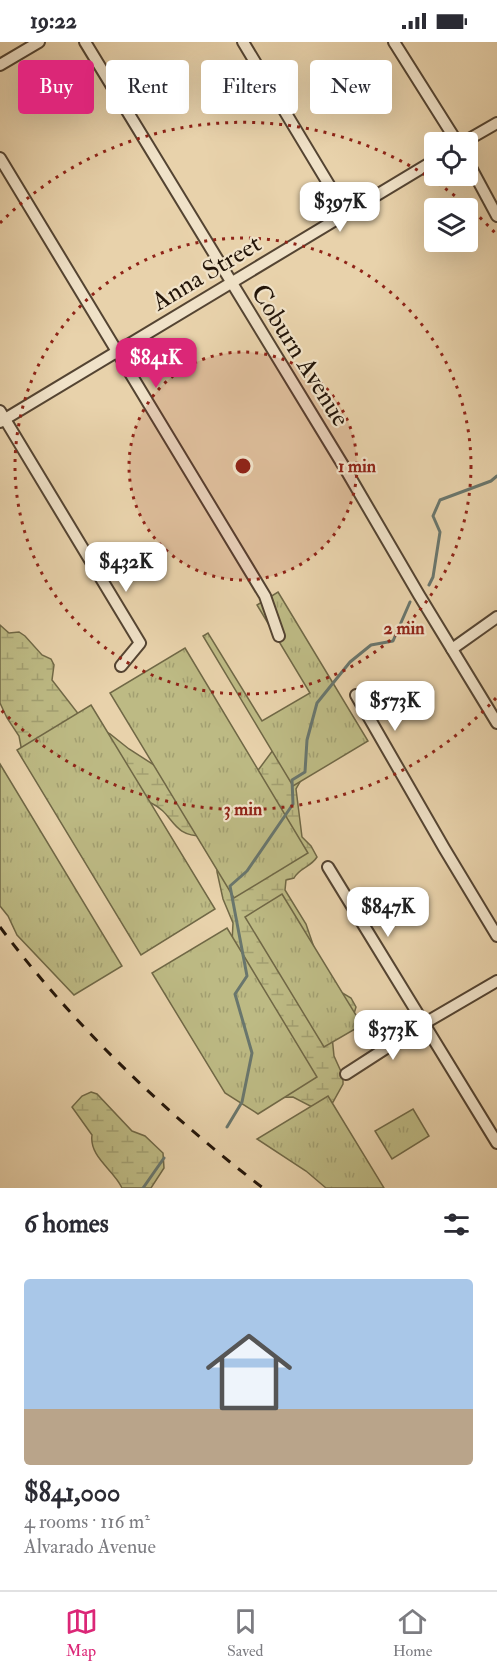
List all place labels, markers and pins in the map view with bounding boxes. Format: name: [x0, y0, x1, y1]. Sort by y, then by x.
pin: $397K: [298, 182, 382, 233]
pin: $841K: [114, 338, 198, 389]
centre of rings: [233, 456, 253, 476]
pin: $432K: [84, 542, 168, 593]
pin: $573K: [353, 681, 437, 732]
pin: $847K: [346, 887, 430, 938]
pin: $373K: [351, 1010, 435, 1061]

